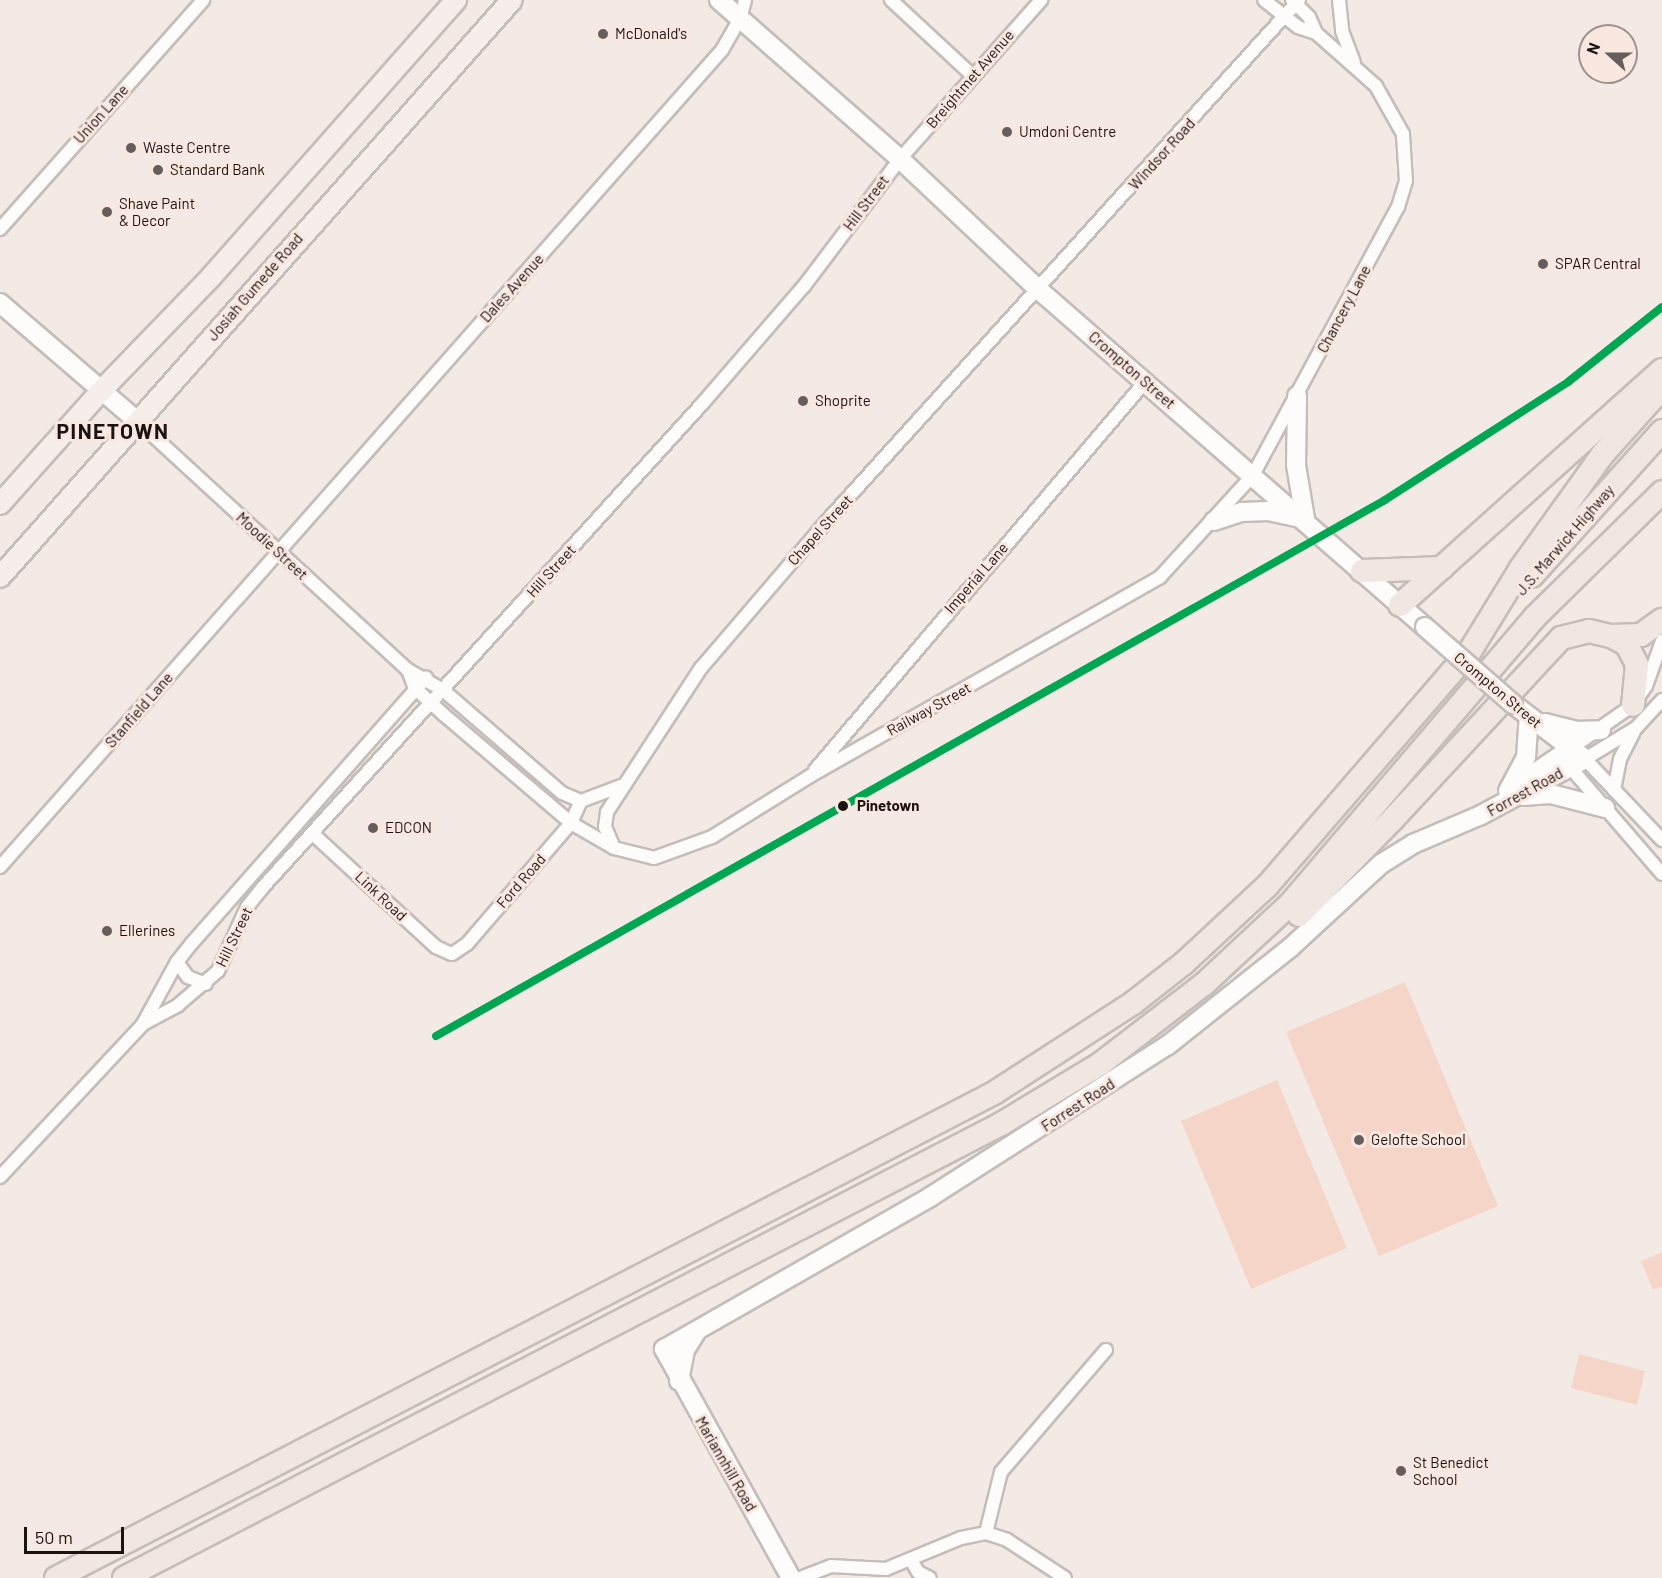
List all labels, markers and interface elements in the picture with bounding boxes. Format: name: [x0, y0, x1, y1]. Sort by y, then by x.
north arrow: [1578, 24, 1638, 84]
place label: McDonald's: [615, 25, 687, 43]
street label: Breightmet Avenue: [922, 26, 1018, 132]
marker: McDonald's: [596, 27, 610, 41]
text: N: [1582, 40, 1603, 56]
street label: Union Lane: [70, 81, 132, 147]
street label: Windsor Road: [1125, 114, 1199, 194]
place label: Umdoni Centre: [1019, 123, 1116, 141]
marker: Umdoni Centre: [1000, 125, 1014, 139]
place label: Waste Centre: [143, 139, 231, 157]
marker: Waste Centre: [124, 141, 138, 155]
place label: Standard Bank: [170, 161, 265, 179]
marker: Standard Bank: [151, 163, 165, 177]
street label: Hill Street: [839, 172, 893, 234]
place label: Shave Paint & Decor: [119, 194, 195, 229]
marker: Shave Paint & Decor: [100, 205, 114, 219]
street label: Josiah Gumede Road: [203, 230, 307, 344]
street label: Dales Avenue: [477, 250, 547, 326]
place label: SPAR Central: [1555, 255, 1641, 273]
marker: SPAR Central: [1536, 257, 1550, 271]
street label: Chancery Lane: [1313, 262, 1375, 356]
street label: Crompton Street: [1085, 328, 1179, 412]
place label: Shoprite: [815, 392, 871, 410]
marker: Shoprite: [796, 394, 810, 408]
district label: PINETOWN: [57, 418, 169, 444]
street label: J.S. Marwick Highway: [1512, 481, 1618, 599]
street label: Chapel Street: [784, 491, 856, 569]
street label: Moodie Street: [233, 508, 311, 584]
street label: Imperial Lane: [940, 539, 1012, 617]
street label: Hill Street: [523, 541, 579, 601]
street label: Crompton Street: [1451, 648, 1545, 732]
street label: Stanfield Lane: [101, 669, 177, 751]
street label: Railway Street: [884, 679, 974, 739]
street label: Forrest Road: [1484, 764, 1566, 820]
marker: Pinetown: [834, 797, 852, 815]
place label: Pinetown: [857, 797, 919, 815]
place label: EDCON: [385, 819, 432, 837]
marker: EDCON: [366, 821, 380, 835]
street label: Ford Road: [493, 850, 549, 912]
street label: Link Road: [351, 868, 411, 924]
street label: Hill Street: [212, 904, 256, 970]
place label: Ellerines: [119, 922, 175, 940]
marker: Ellerines: [100, 924, 114, 938]
street label: Forrest Road: [1038, 1075, 1118, 1135]
place label: Gelofte School: [1371, 1131, 1466, 1149]
marker: Gelofte School: [1352, 1133, 1366, 1147]
street label: Mariannhill Road: [692, 1413, 760, 1515]
place label: St Benedict School: [1413, 1453, 1489, 1488]
marker: St Benedict School: [1394, 1464, 1408, 1478]
scale bar: [27, 1515, 128, 1553]
text: 50 m: [35, 1526, 73, 1548]

